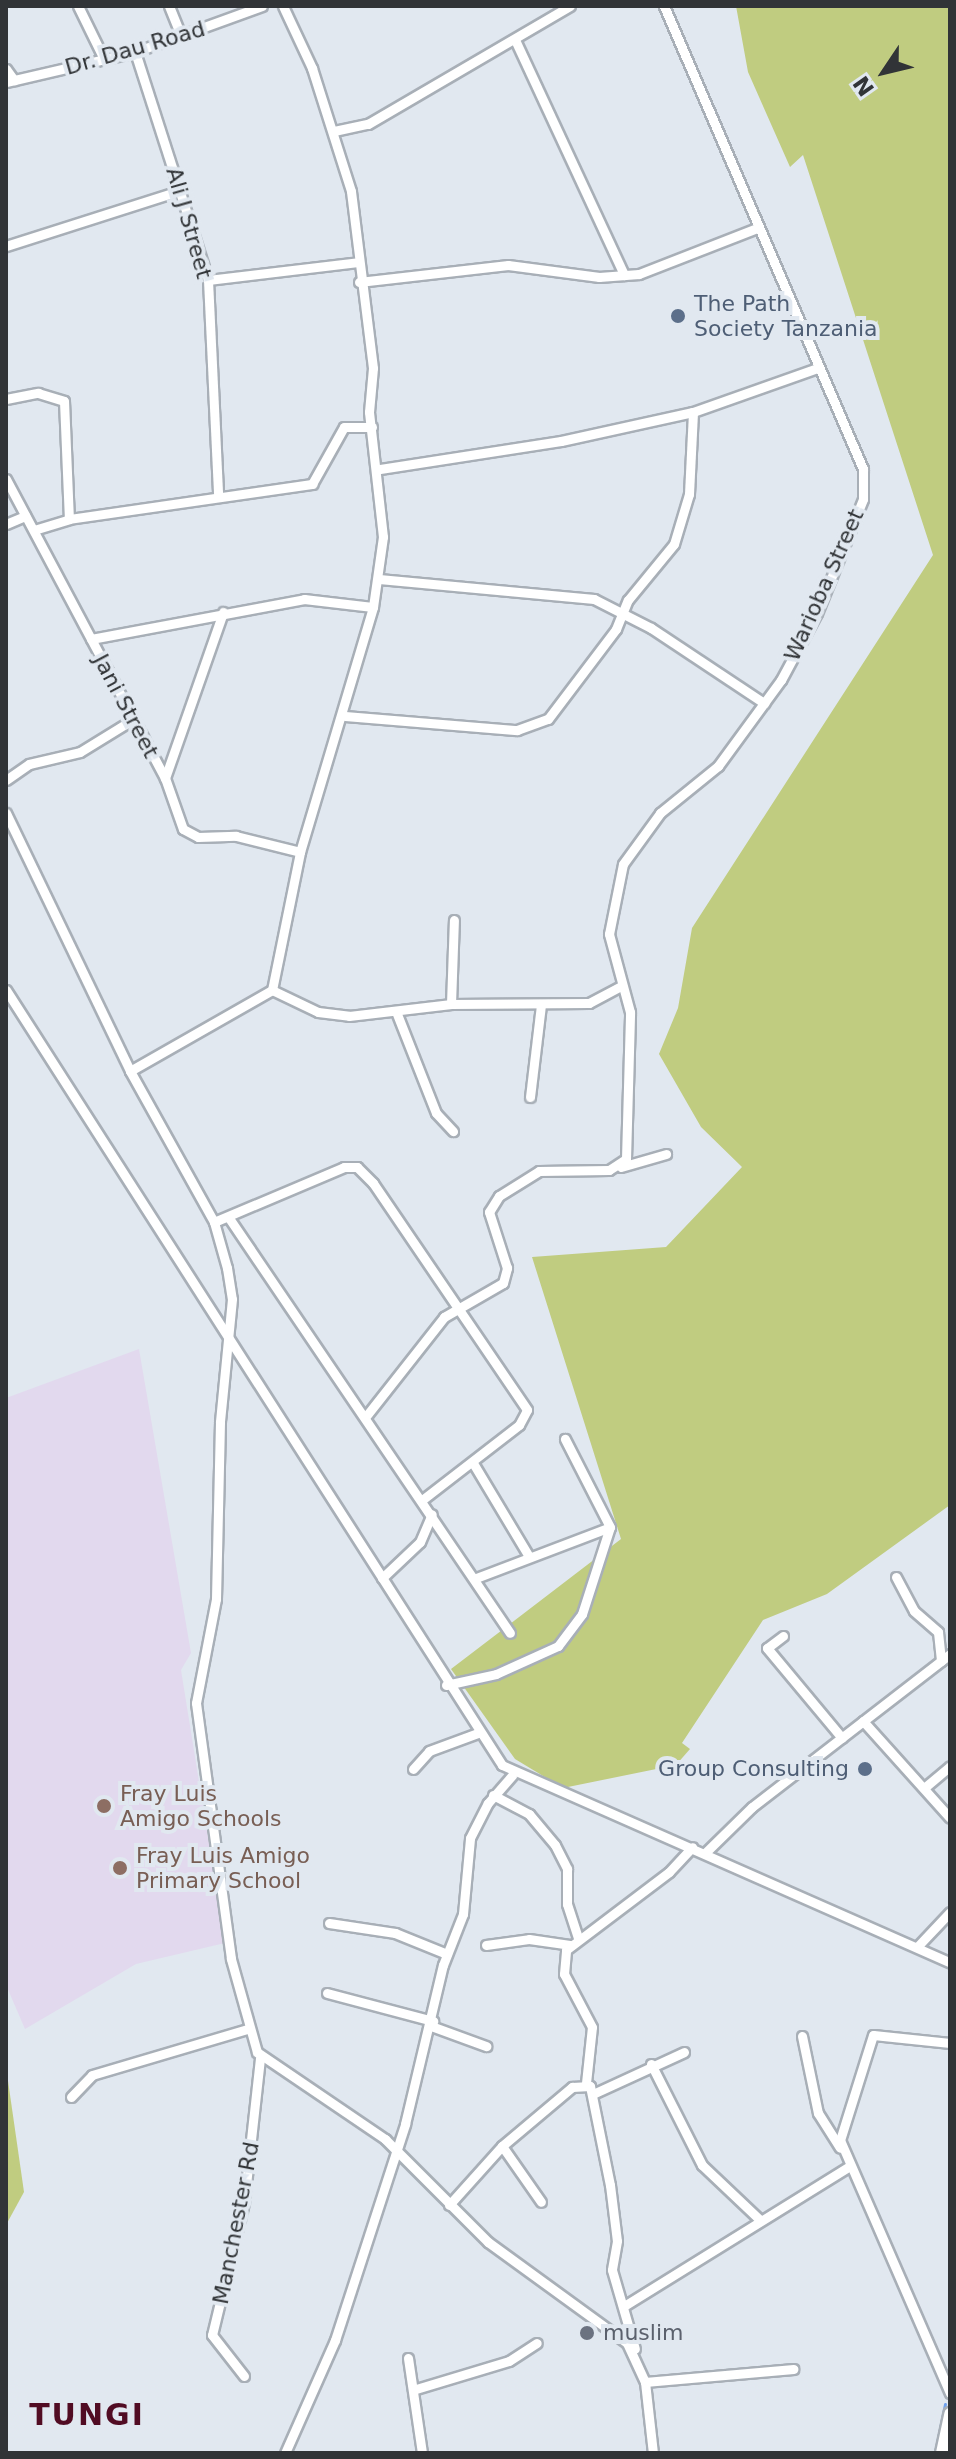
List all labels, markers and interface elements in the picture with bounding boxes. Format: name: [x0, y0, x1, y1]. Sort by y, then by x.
street label: Dr. Dau Road: [62, 15, 208, 81]
north arrow: [844, 32, 924, 112]
text: N: [848, 71, 879, 101]
street label: Ali J Street: [161, 164, 217, 282]
place label: The Path Society Tanzania: [694, 290, 878, 342]
marker: The Path Society Tanzania: [669, 307, 687, 325]
street label: Warioba Street: [779, 505, 869, 665]
street label: Jani Street: [88, 650, 164, 762]
place label: Group Consulting: [658, 1756, 849, 1782]
marker: Group Consulting: [856, 1760, 874, 1778]
place label: Fray Luis Amigo Schools: [120, 1780, 282, 1832]
marker: Fray Luis Amigo Schools: [95, 1797, 113, 1815]
place label: Fray Luis Amigo Primary School: [136, 1842, 310, 1894]
marker: Fray Luis Amigo Primary School: [111, 1859, 129, 1877]
street label: Manchester Rd: [207, 2140, 265, 2306]
place label: muslim: [603, 2320, 683, 2346]
marker: muslim: [578, 2324, 596, 2342]
district label: TUNGI: [29, 2397, 145, 2433]

